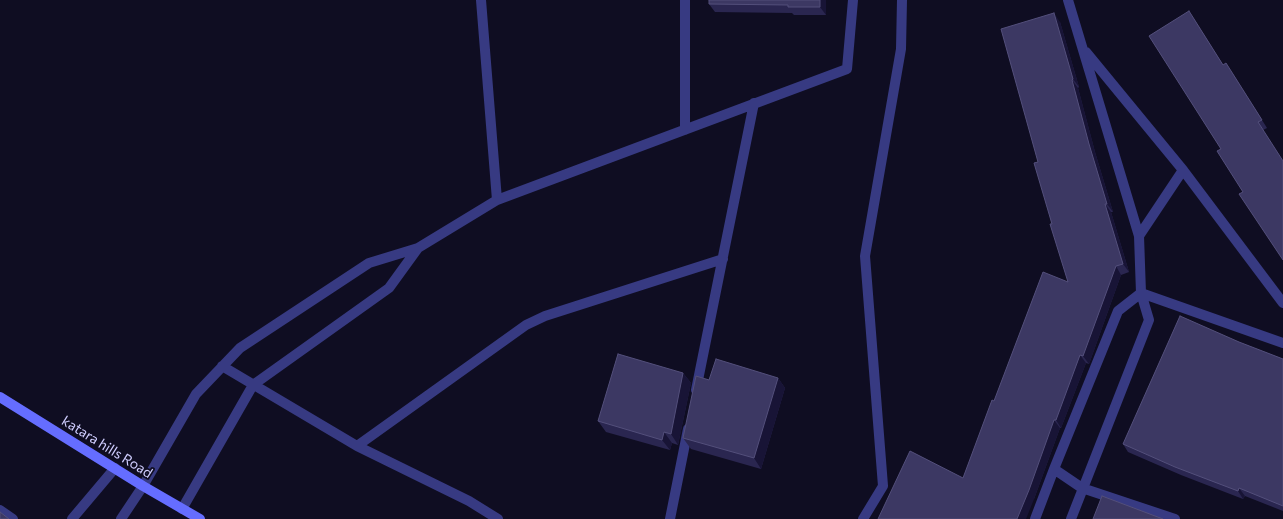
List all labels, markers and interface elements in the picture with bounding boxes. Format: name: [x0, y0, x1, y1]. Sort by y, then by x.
street label: katara hills Road: [58, 412, 156, 482]

